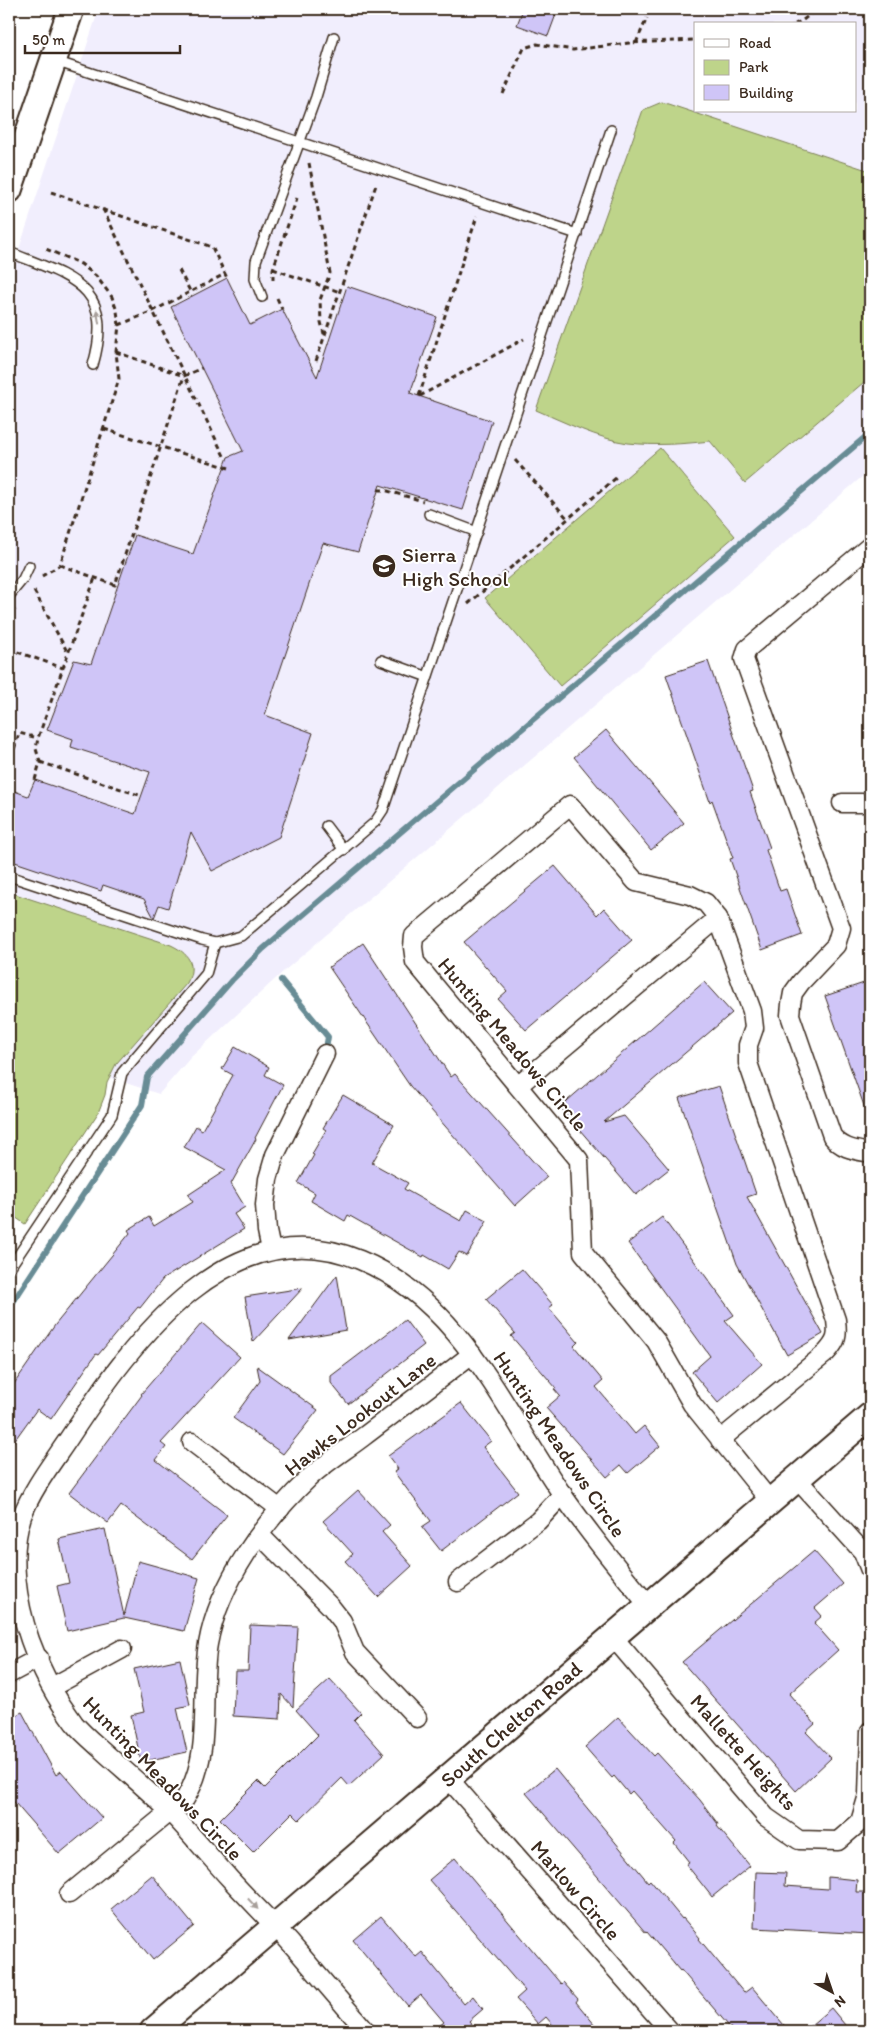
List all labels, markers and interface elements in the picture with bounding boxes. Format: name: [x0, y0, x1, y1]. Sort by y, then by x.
scale bar: [25, 22, 180, 54]
legend: [694, 22, 856, 112]
text: 50 m: [32, 31, 65, 49]
text: Road: [739, 34, 772, 52]
text: Park: [739, 58, 769, 76]
text: Building: [739, 84, 793, 102]
one-way arrow: [94, 309, 102, 325]
place label: Sierra High School: [402, 542, 509, 591]
school or university icon: Sierra High School: [371, 553, 397, 579]
street label: Hunting Meadows Circle: [433, 952, 593, 1136]
street label: Hunting Meadows Circle: [488, 1346, 632, 1542]
street label: Hawks Lookout Lane: [279, 1347, 441, 1481]
street label: South Chelton Road: [435, 1656, 587, 1792]
street label: Mallette Heights: [685, 1689, 803, 1815]
street label: Hunting Meadows Circle: [78, 1691, 248, 1865]
street label: Marlow Circle: [526, 1835, 626, 1945]
one-way arrow: [247, 1897, 258, 1910]
north arrow: [806, 1968, 856, 2018]
text: N: [831, 1992, 849, 2011]

